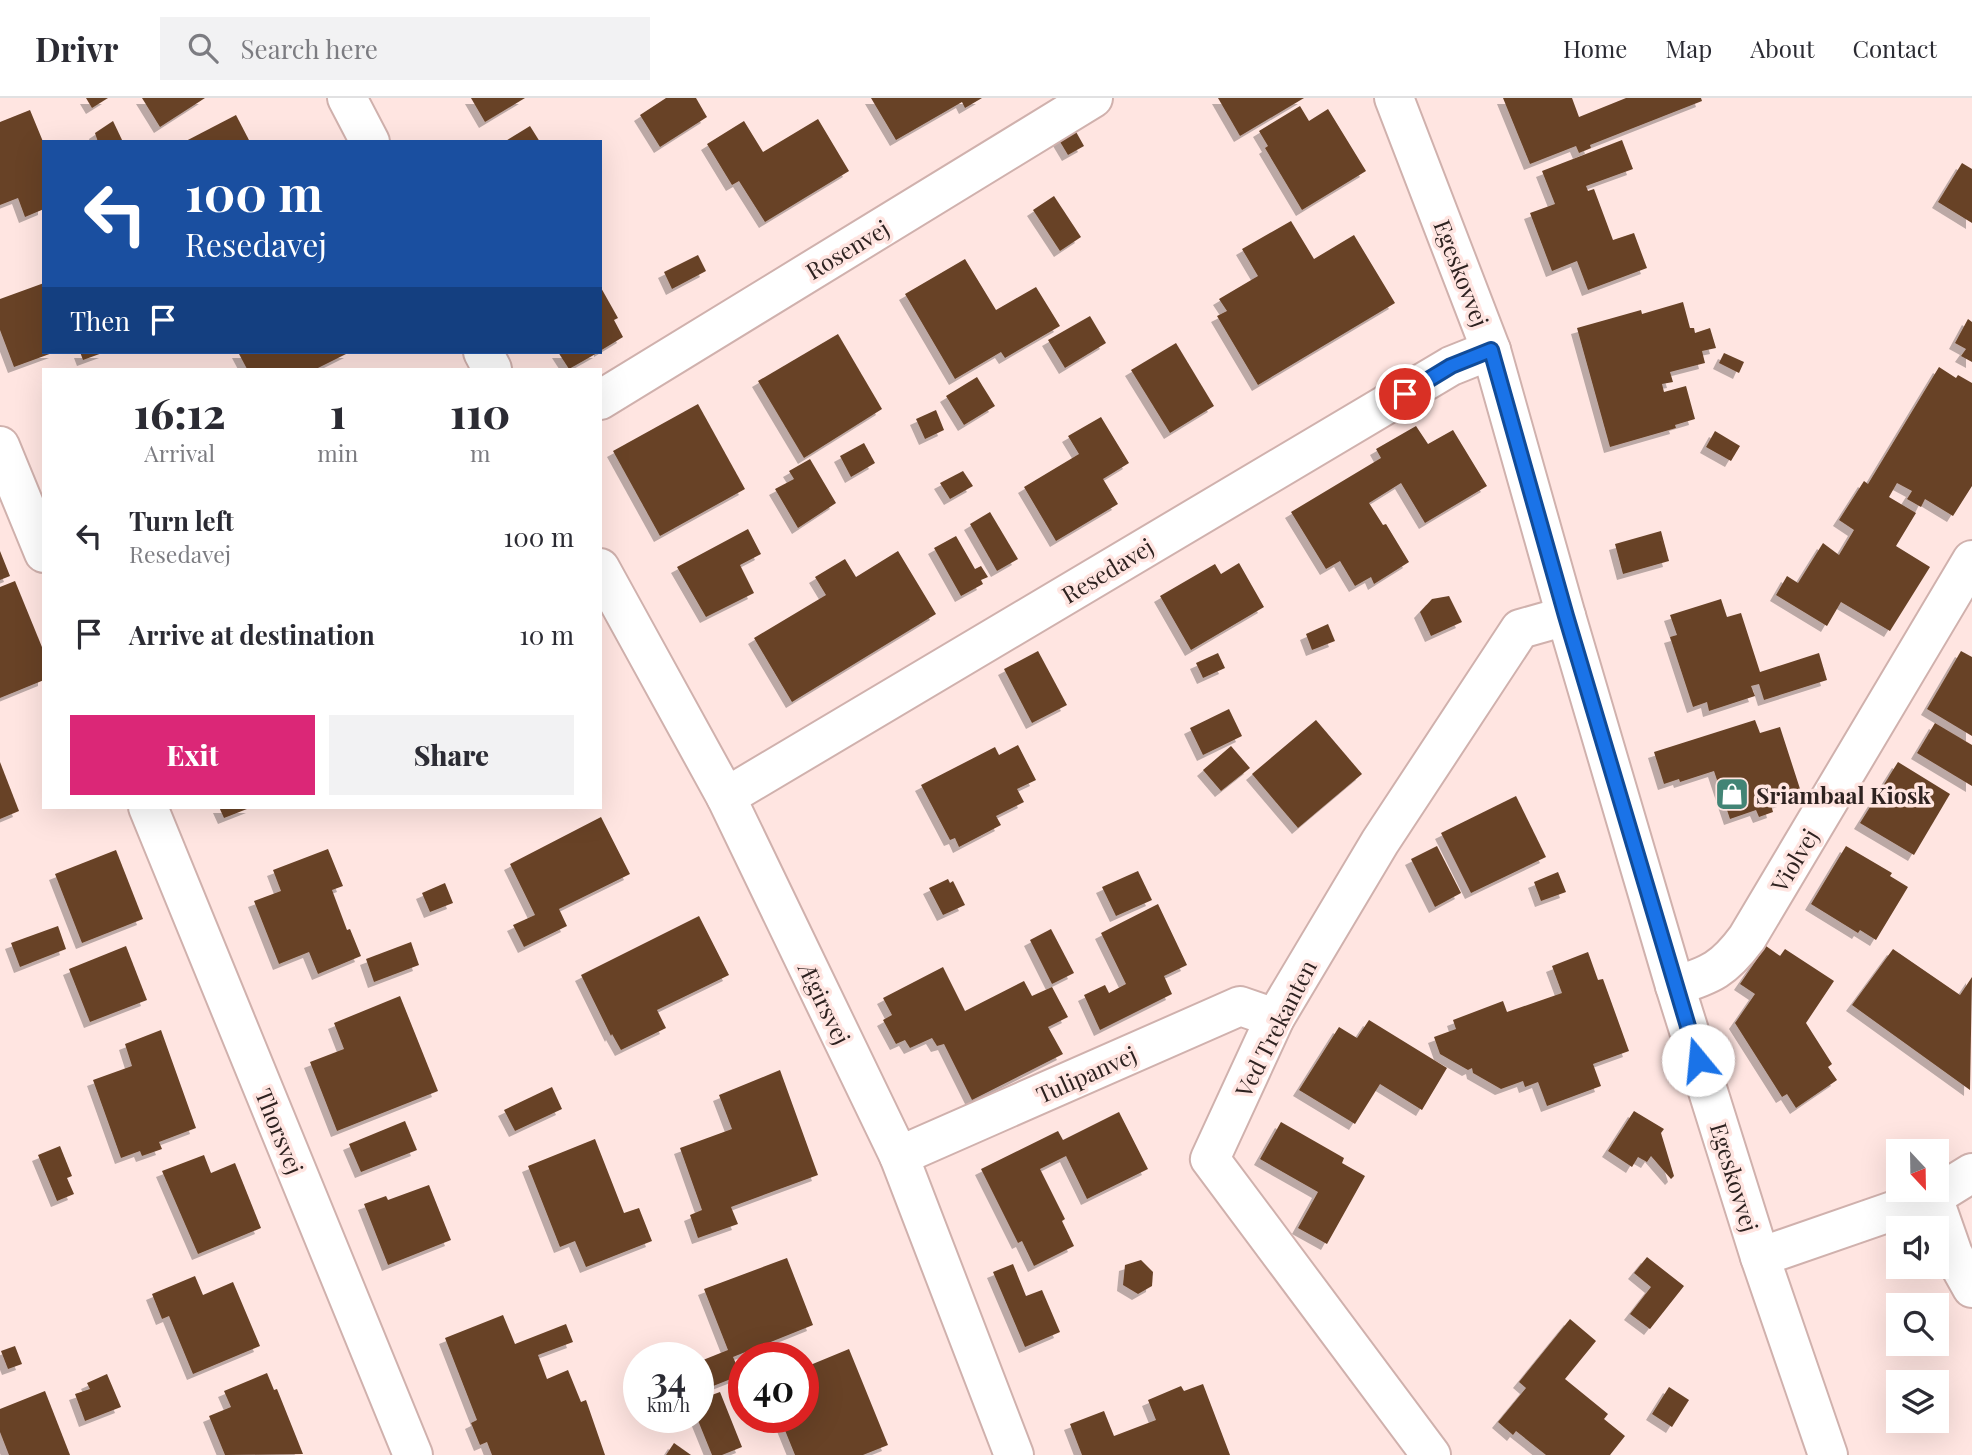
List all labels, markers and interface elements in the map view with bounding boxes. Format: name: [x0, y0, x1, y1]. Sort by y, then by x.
search box: [160, 17, 650, 80]
text: Drivr: [35, 26, 118, 70]
icon: search: [184, 29, 222, 67]
text: Search here: [240, 31, 378, 66]
text: Home: [1563, 32, 1627, 64]
text: Map: [1665, 32, 1712, 64]
text: About: [1750, 32, 1814, 64]
text: Contact: [1852, 32, 1937, 64]
text: 100 m: [185, 159, 323, 224]
icon: left: [70, 168, 161, 259]
street label: Rosenvej: [800, 212, 894, 286]
street label: Egeskovvej: [1427, 215, 1497, 331]
text: Resedavej: [185, 222, 327, 265]
icon: arrive: [144, 301, 182, 339]
text: Then: [70, 303, 130, 338]
pin: [1375, 364, 1435, 424]
icon: arrive: [1386, 375, 1424, 413]
text: 16:12: [134, 384, 226, 440]
text: 1: [330, 384, 346, 440]
text: 110: [450, 384, 510, 440]
text: Arrival: [144, 437, 215, 468]
text: min: [317, 437, 358, 468]
text: m: [470, 437, 490, 468]
text: Turn left: [129, 503, 234, 538]
icon: left: [70, 517, 108, 555]
text: 100 m: [504, 519, 574, 554]
street label: Resedavej: [1055, 530, 1159, 610]
text: Resedavej: [129, 538, 231, 569]
icon: arrive: [70, 615, 108, 653]
text: Arrive at destination: [129, 617, 375, 652]
text: 10 m: [519, 617, 574, 652]
button: Exit: [70, 715, 315, 795]
button: Share: [329, 715, 574, 795]
shop icon: Sriambaal Kiosk: [1713, 775, 1751, 813]
place label: Sriambaal Kiosk: [1756, 779, 1931, 810]
street label: Violvej: [1763, 823, 1825, 898]
street label: Ved Trekanten: [1227, 954, 1323, 1103]
street label: Ægirsvej: [791, 956, 858, 1049]
position arrow: [1661, 1023, 1735, 1097]
street label: Tulipanvej: [1031, 1038, 1141, 1110]
street label: Thorsvej: [249, 1084, 311, 1178]
street label: Egeskovvej: [1704, 1119, 1766, 1235]
north arrow: [1886, 1139, 1950, 1202]
map controls: [1886, 1139, 1949, 1433]
button: sound: [1886, 1216, 1949, 1279]
button: search: [1886, 1293, 1949, 1356]
speed limit sign: 40: [728, 1342, 819, 1433]
text: 34: [651, 1355, 686, 1402]
button: layers: [1886, 1370, 1949, 1433]
text: km/h: [647, 1393, 690, 1417]

